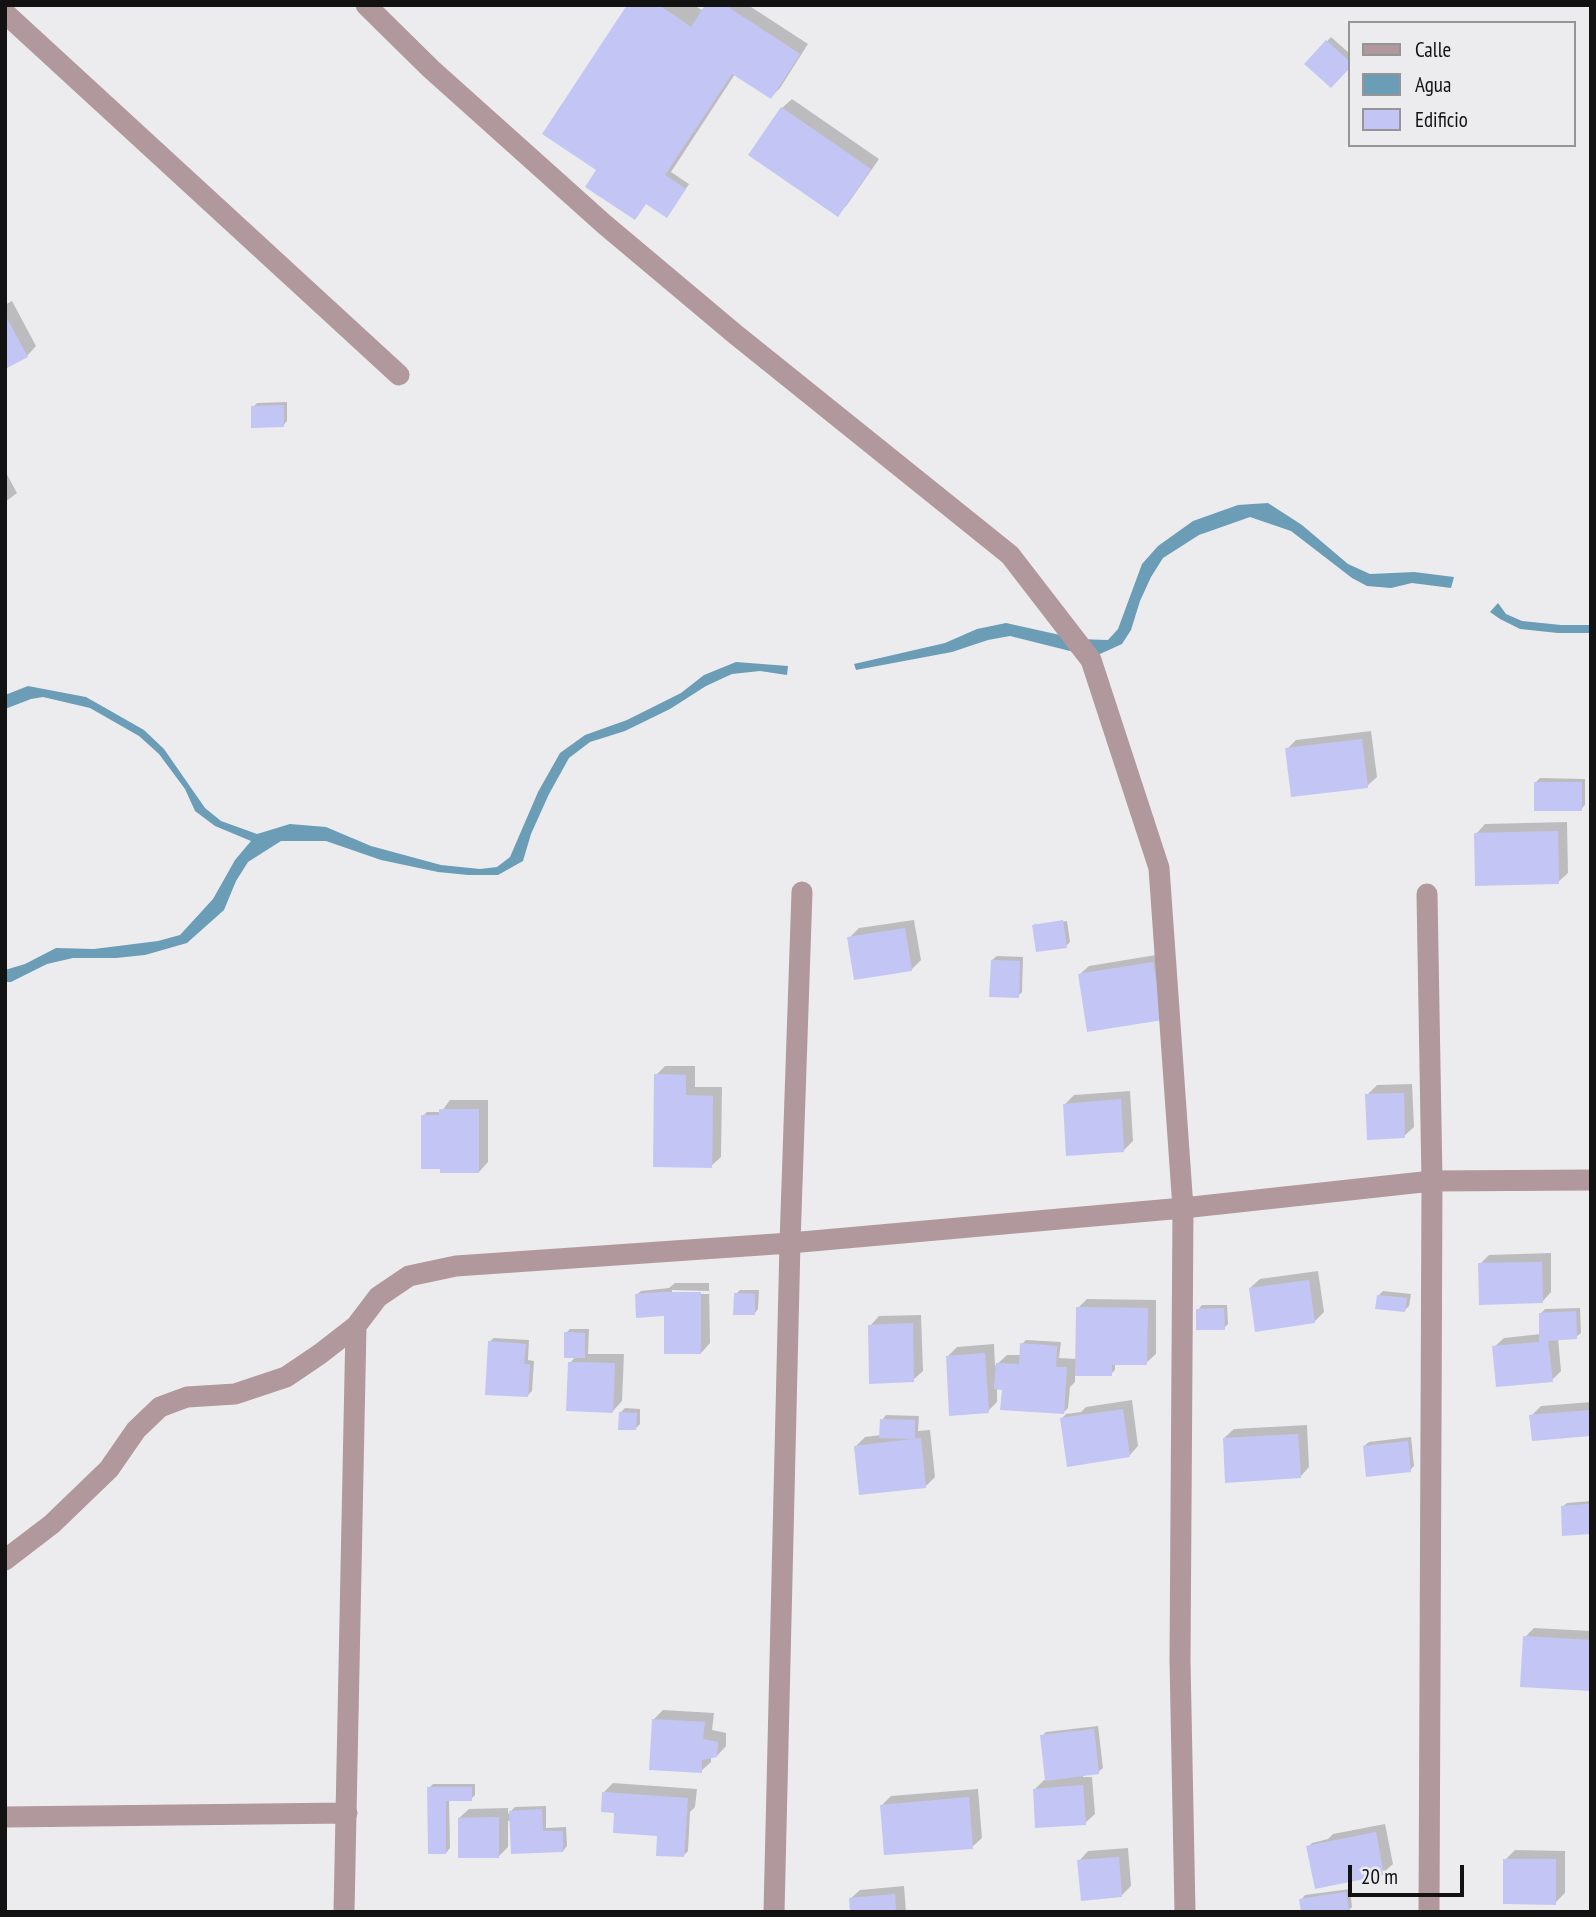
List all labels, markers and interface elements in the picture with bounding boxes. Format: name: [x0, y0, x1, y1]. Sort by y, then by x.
legend: [1348, 21, 1575, 147]
text: Calle: [1415, 36, 1451, 63]
text: Agua: [1415, 71, 1451, 98]
text: Edificio: [1415, 106, 1468, 133]
scale bar: [1351, 1850, 1466, 1894]
text: 20 m: [1361, 1863, 1398, 1890]

